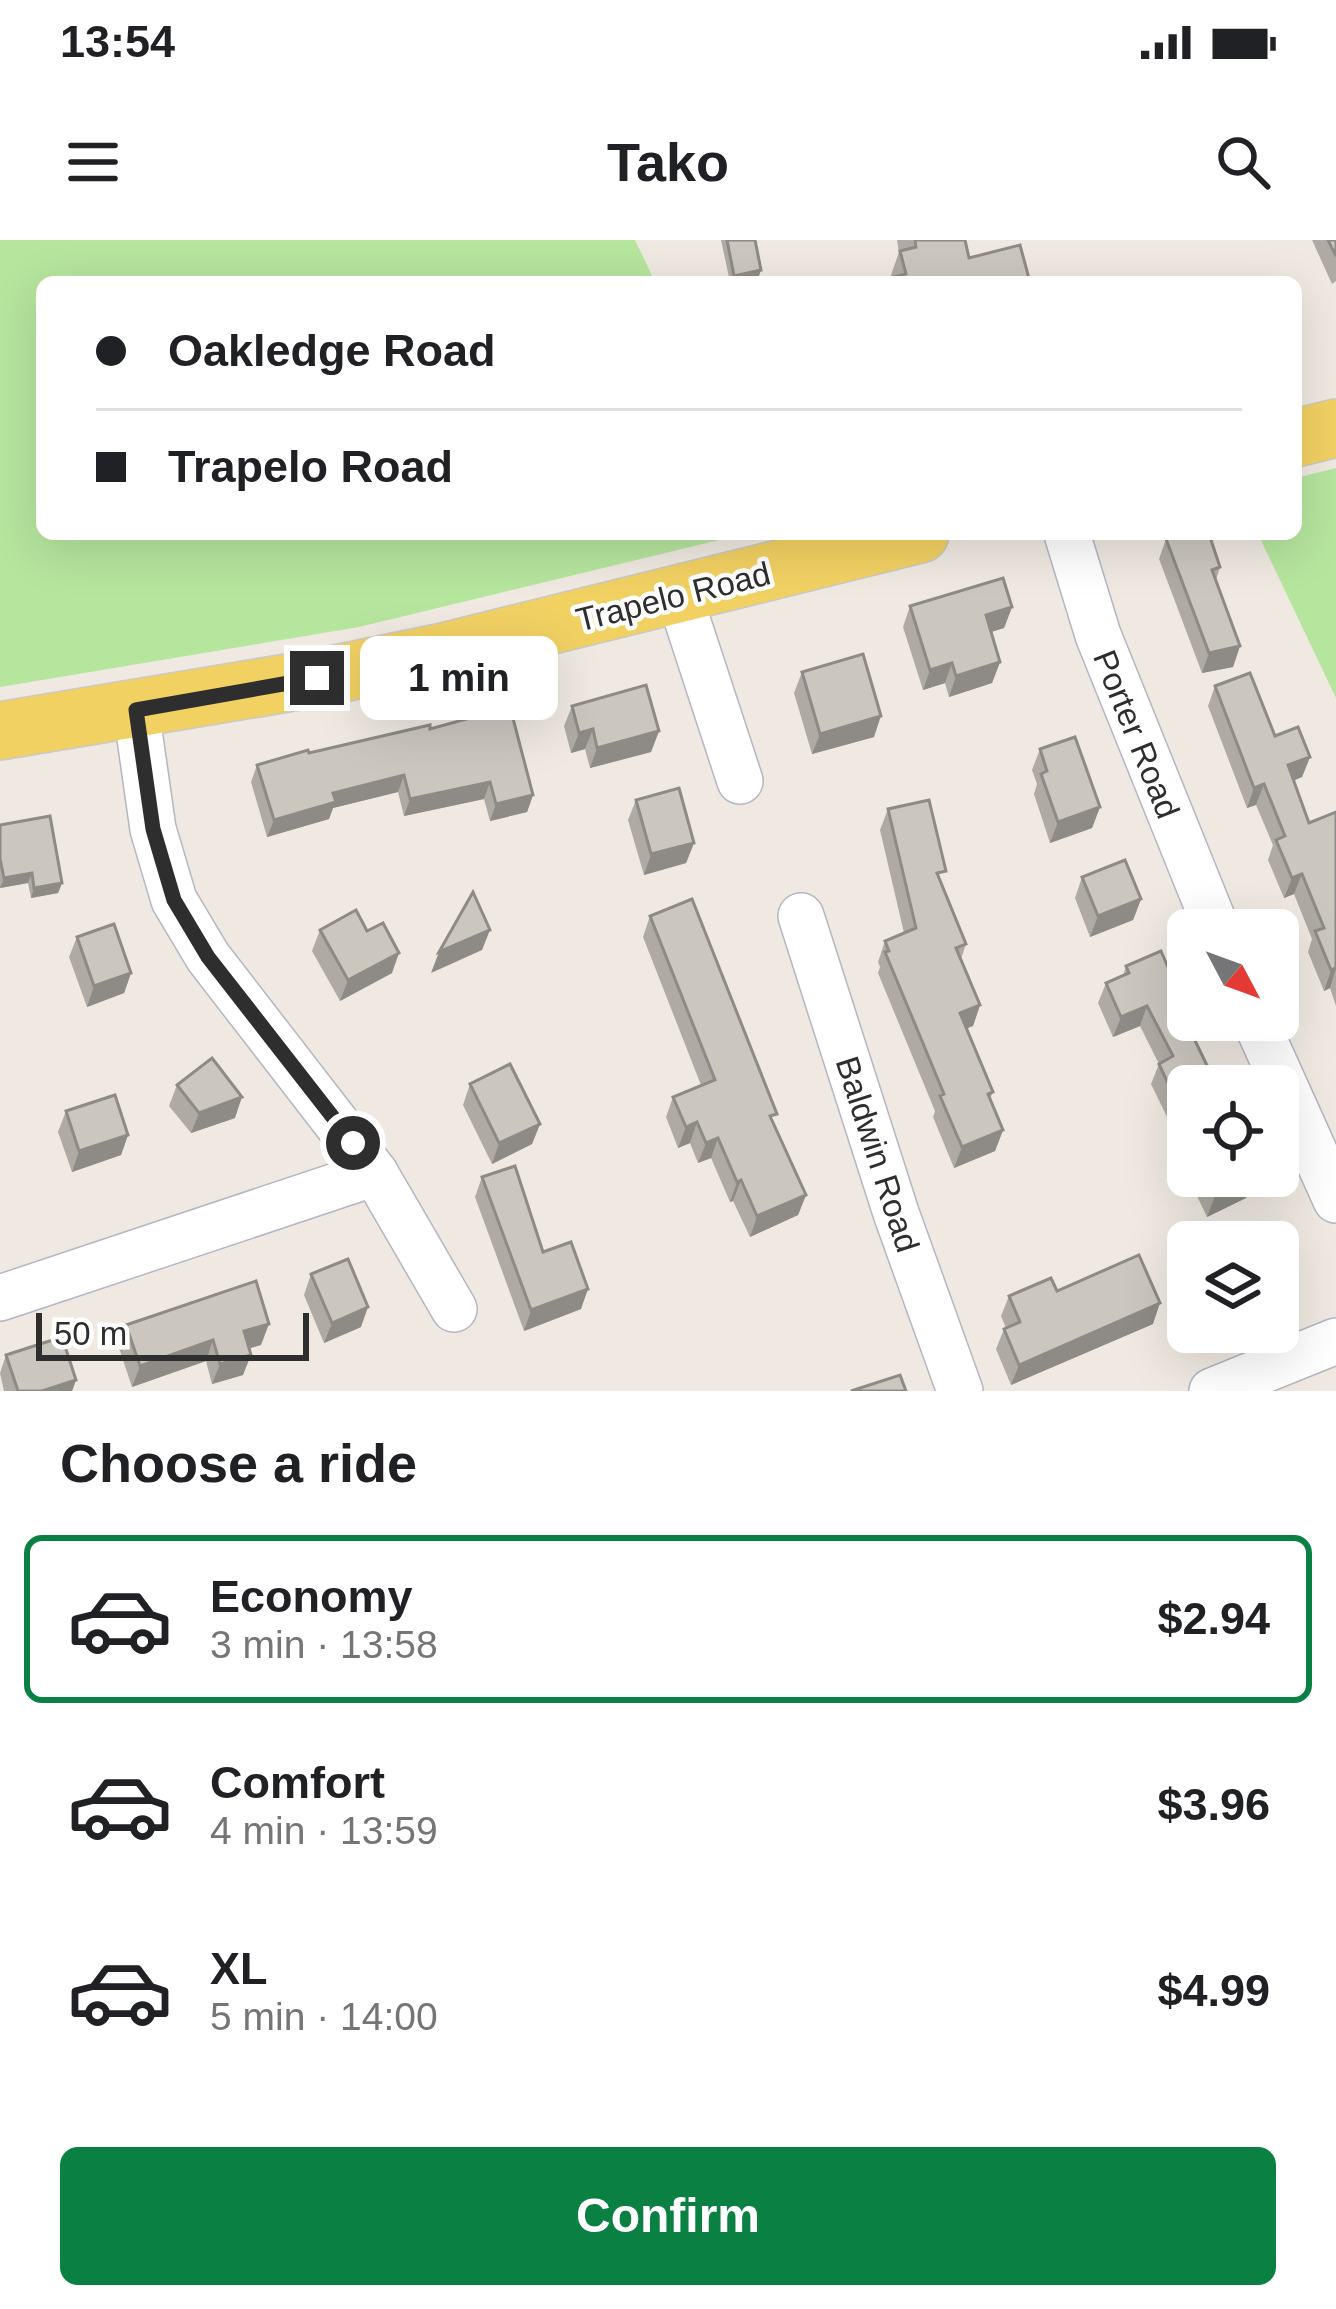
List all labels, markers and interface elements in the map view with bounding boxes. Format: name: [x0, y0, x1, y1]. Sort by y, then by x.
text: 13:54: [60, 16, 175, 67]
icon: menu: [60, 129, 126, 195]
icon: search: [1210, 129, 1276, 195]
text: Tako: [607, 132, 729, 192]
text: Oakledge Road: [168, 325, 496, 376]
text: Trapelo Road: [168, 441, 453, 492]
street label: Trapelo Road: [572, 554, 774, 638]
callout: 1 min: [359, 636, 557, 720]
street label: Porter Road: [1086, 645, 1187, 824]
route end: [290, 651, 344, 705]
text: 1 min: [408, 656, 510, 699]
north arrow: [1167, 909, 1299, 1041]
map controls: [1167, 909, 1299, 1353]
street label: Baldwin Road: [828, 1052, 927, 1257]
button: locate: [1167, 1065, 1299, 1197]
route start: [326, 1116, 380, 1170]
button: layers: [1167, 1221, 1299, 1353]
scale bar: [36, 1307, 309, 1360]
text: 50 m: [54, 1315, 127, 1352]
text: Choose a ride: [60, 1433, 417, 1493]
icon: car: [66, 1565, 174, 1673]
text: Economy: [210, 1571, 413, 1622]
text: $2.94: [1157, 1593, 1270, 1644]
text: 3 min · 13:58: [210, 1623, 438, 1666]
icon: car: [66, 1751, 174, 1859]
text: Comfort: [210, 1757, 385, 1808]
text: $3.96: [1157, 1779, 1270, 1830]
text: 4 min · 13:59: [210, 1809, 438, 1852]
icon: car: [66, 1937, 174, 2045]
text: XL: [210, 1943, 268, 1994]
text: $4.99: [1157, 1965, 1270, 2016]
text: 5 min · 14:00: [210, 1995, 438, 2038]
button: Confirm: [60, 2147, 1276, 2285]

